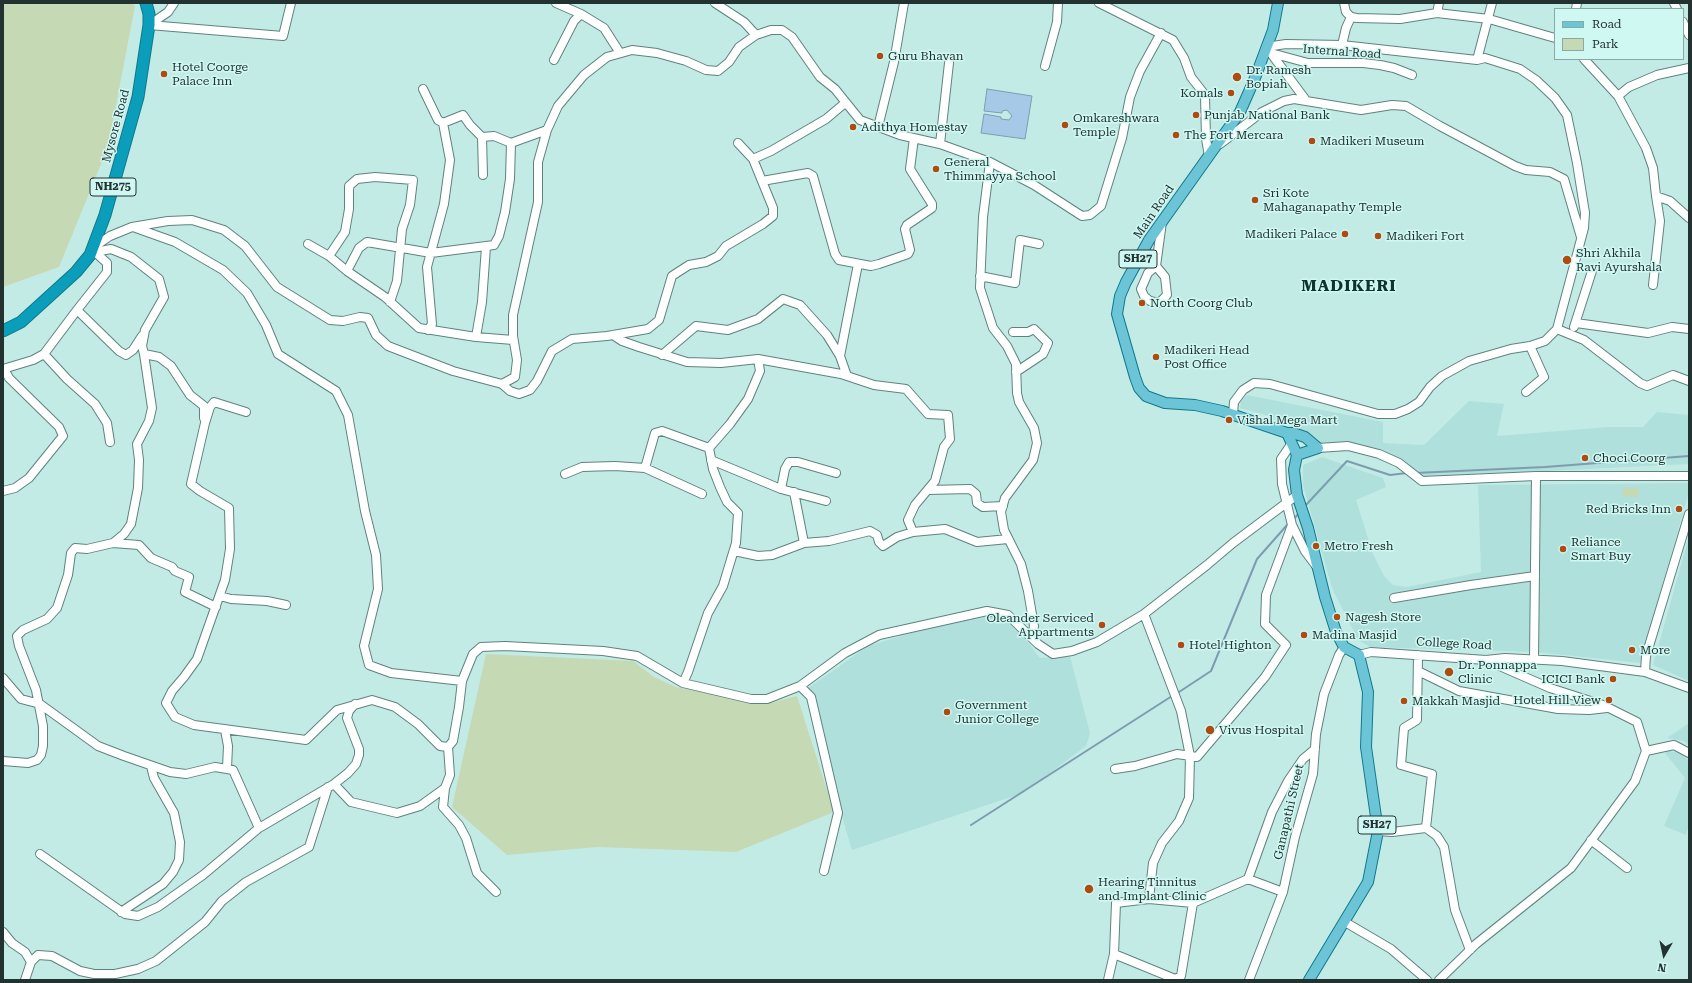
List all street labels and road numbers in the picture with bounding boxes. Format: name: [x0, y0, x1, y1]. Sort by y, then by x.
street label: Internal Road: [1302, 42, 1382, 62]
street label: Mysore Road: [99, 88, 133, 164]
road number: NH275: [90, 178, 136, 196]
street label: Main Road: [1131, 182, 1177, 242]
road number: SH27: [1119, 250, 1157, 268]
street label: College Road: [1416, 635, 1492, 653]
street label: Ganapathi Street: [1271, 763, 1307, 861]
road number: SH27: [1358, 816, 1396, 834]

